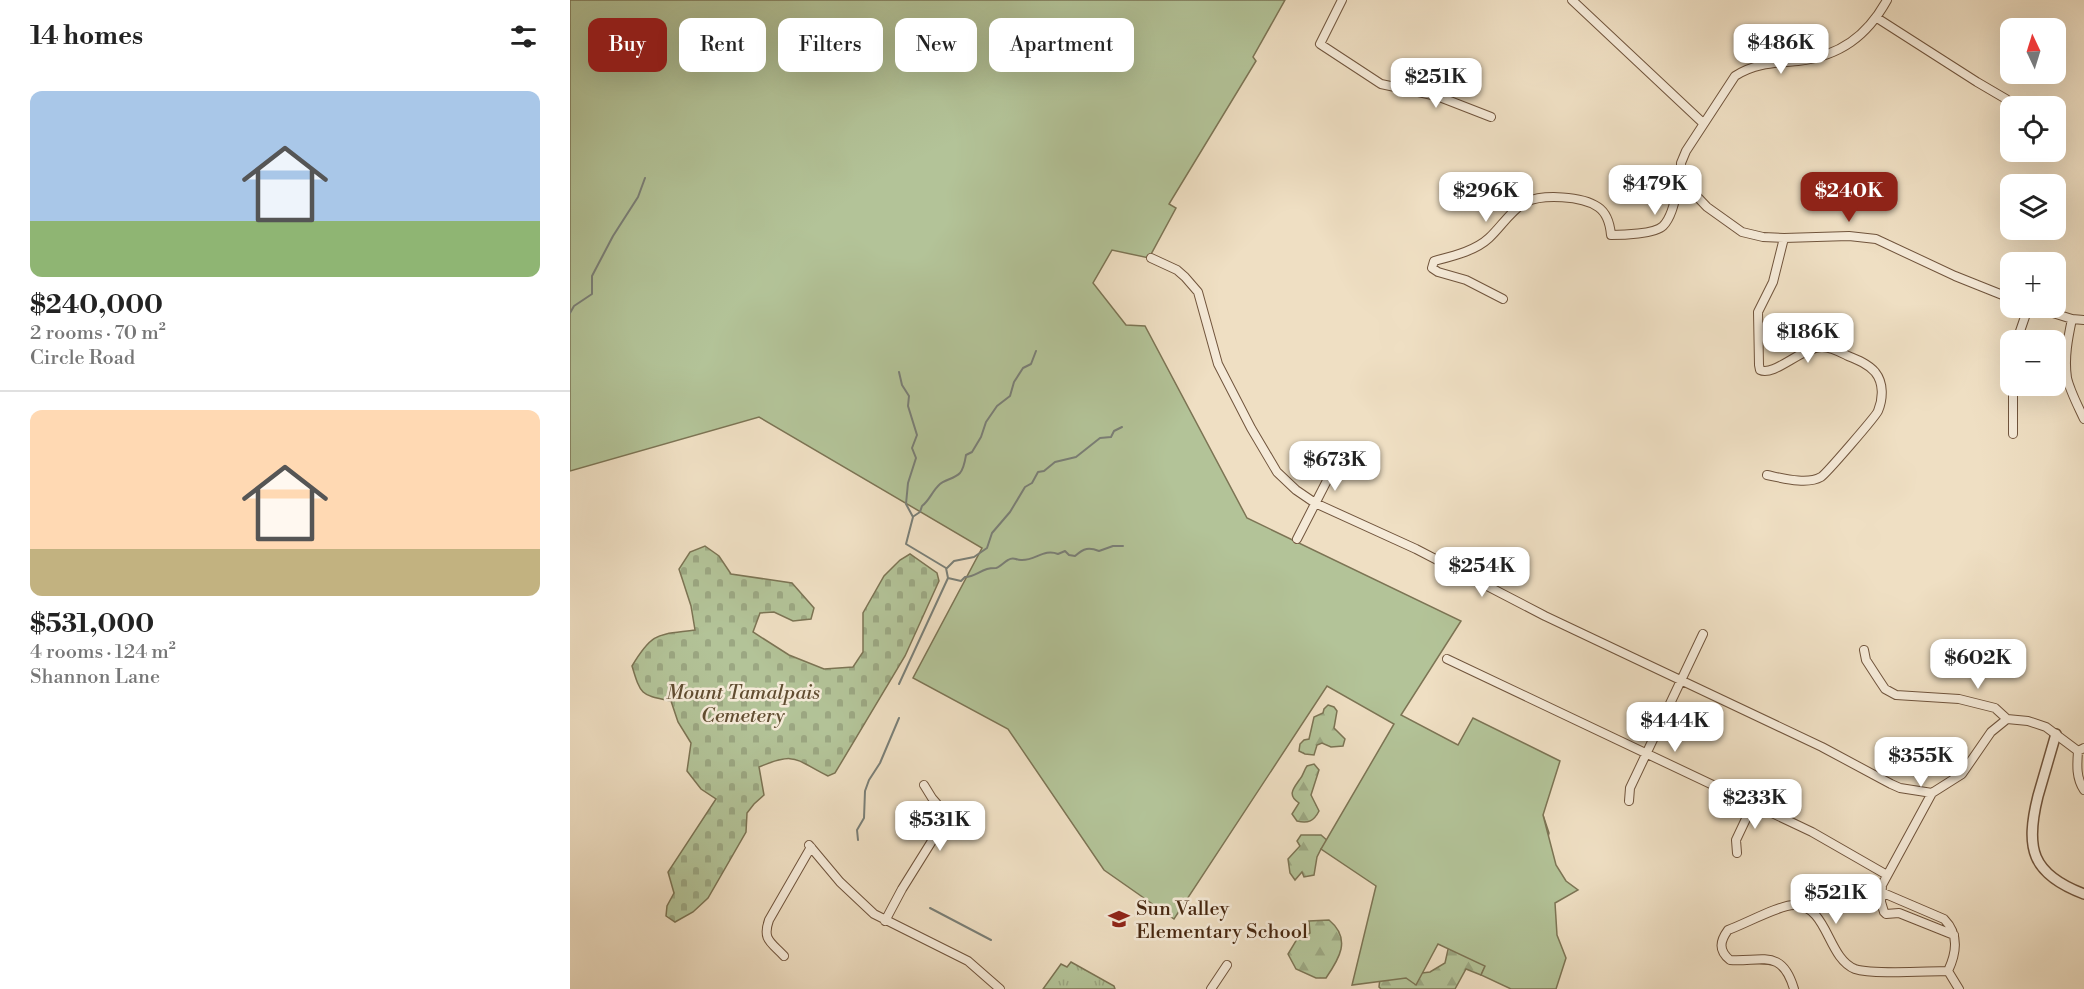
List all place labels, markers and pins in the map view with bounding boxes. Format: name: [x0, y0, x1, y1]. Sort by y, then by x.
pin: $486K: [1739, 24, 1823, 75]
pin: $251K: [1394, 58, 1478, 109]
pin: $479K: [1613, 165, 1697, 216]
pin: $296K: [1444, 172, 1528, 223]
pin: $240K: [1807, 172, 1891, 223]
pin: $186K: [1766, 313, 1850, 364]
pin: $673K: [1293, 441, 1377, 492]
pin: $254K: [1440, 547, 1524, 598]
pin: $602K: [1936, 639, 2020, 690]
pin: $444K: [1633, 702, 1717, 753]
pin: $355K: [1879, 737, 1963, 788]
pin: $233K: [1713, 779, 1797, 830]
pin: $531K: [898, 801, 982, 852]
pin: $521K: [1794, 874, 1878, 925]
place label: Sun Valley Elementary School: [1136, 897, 1308, 945]
school or university icon: Sun Valley Elementary School: [1107, 907, 1131, 931]

